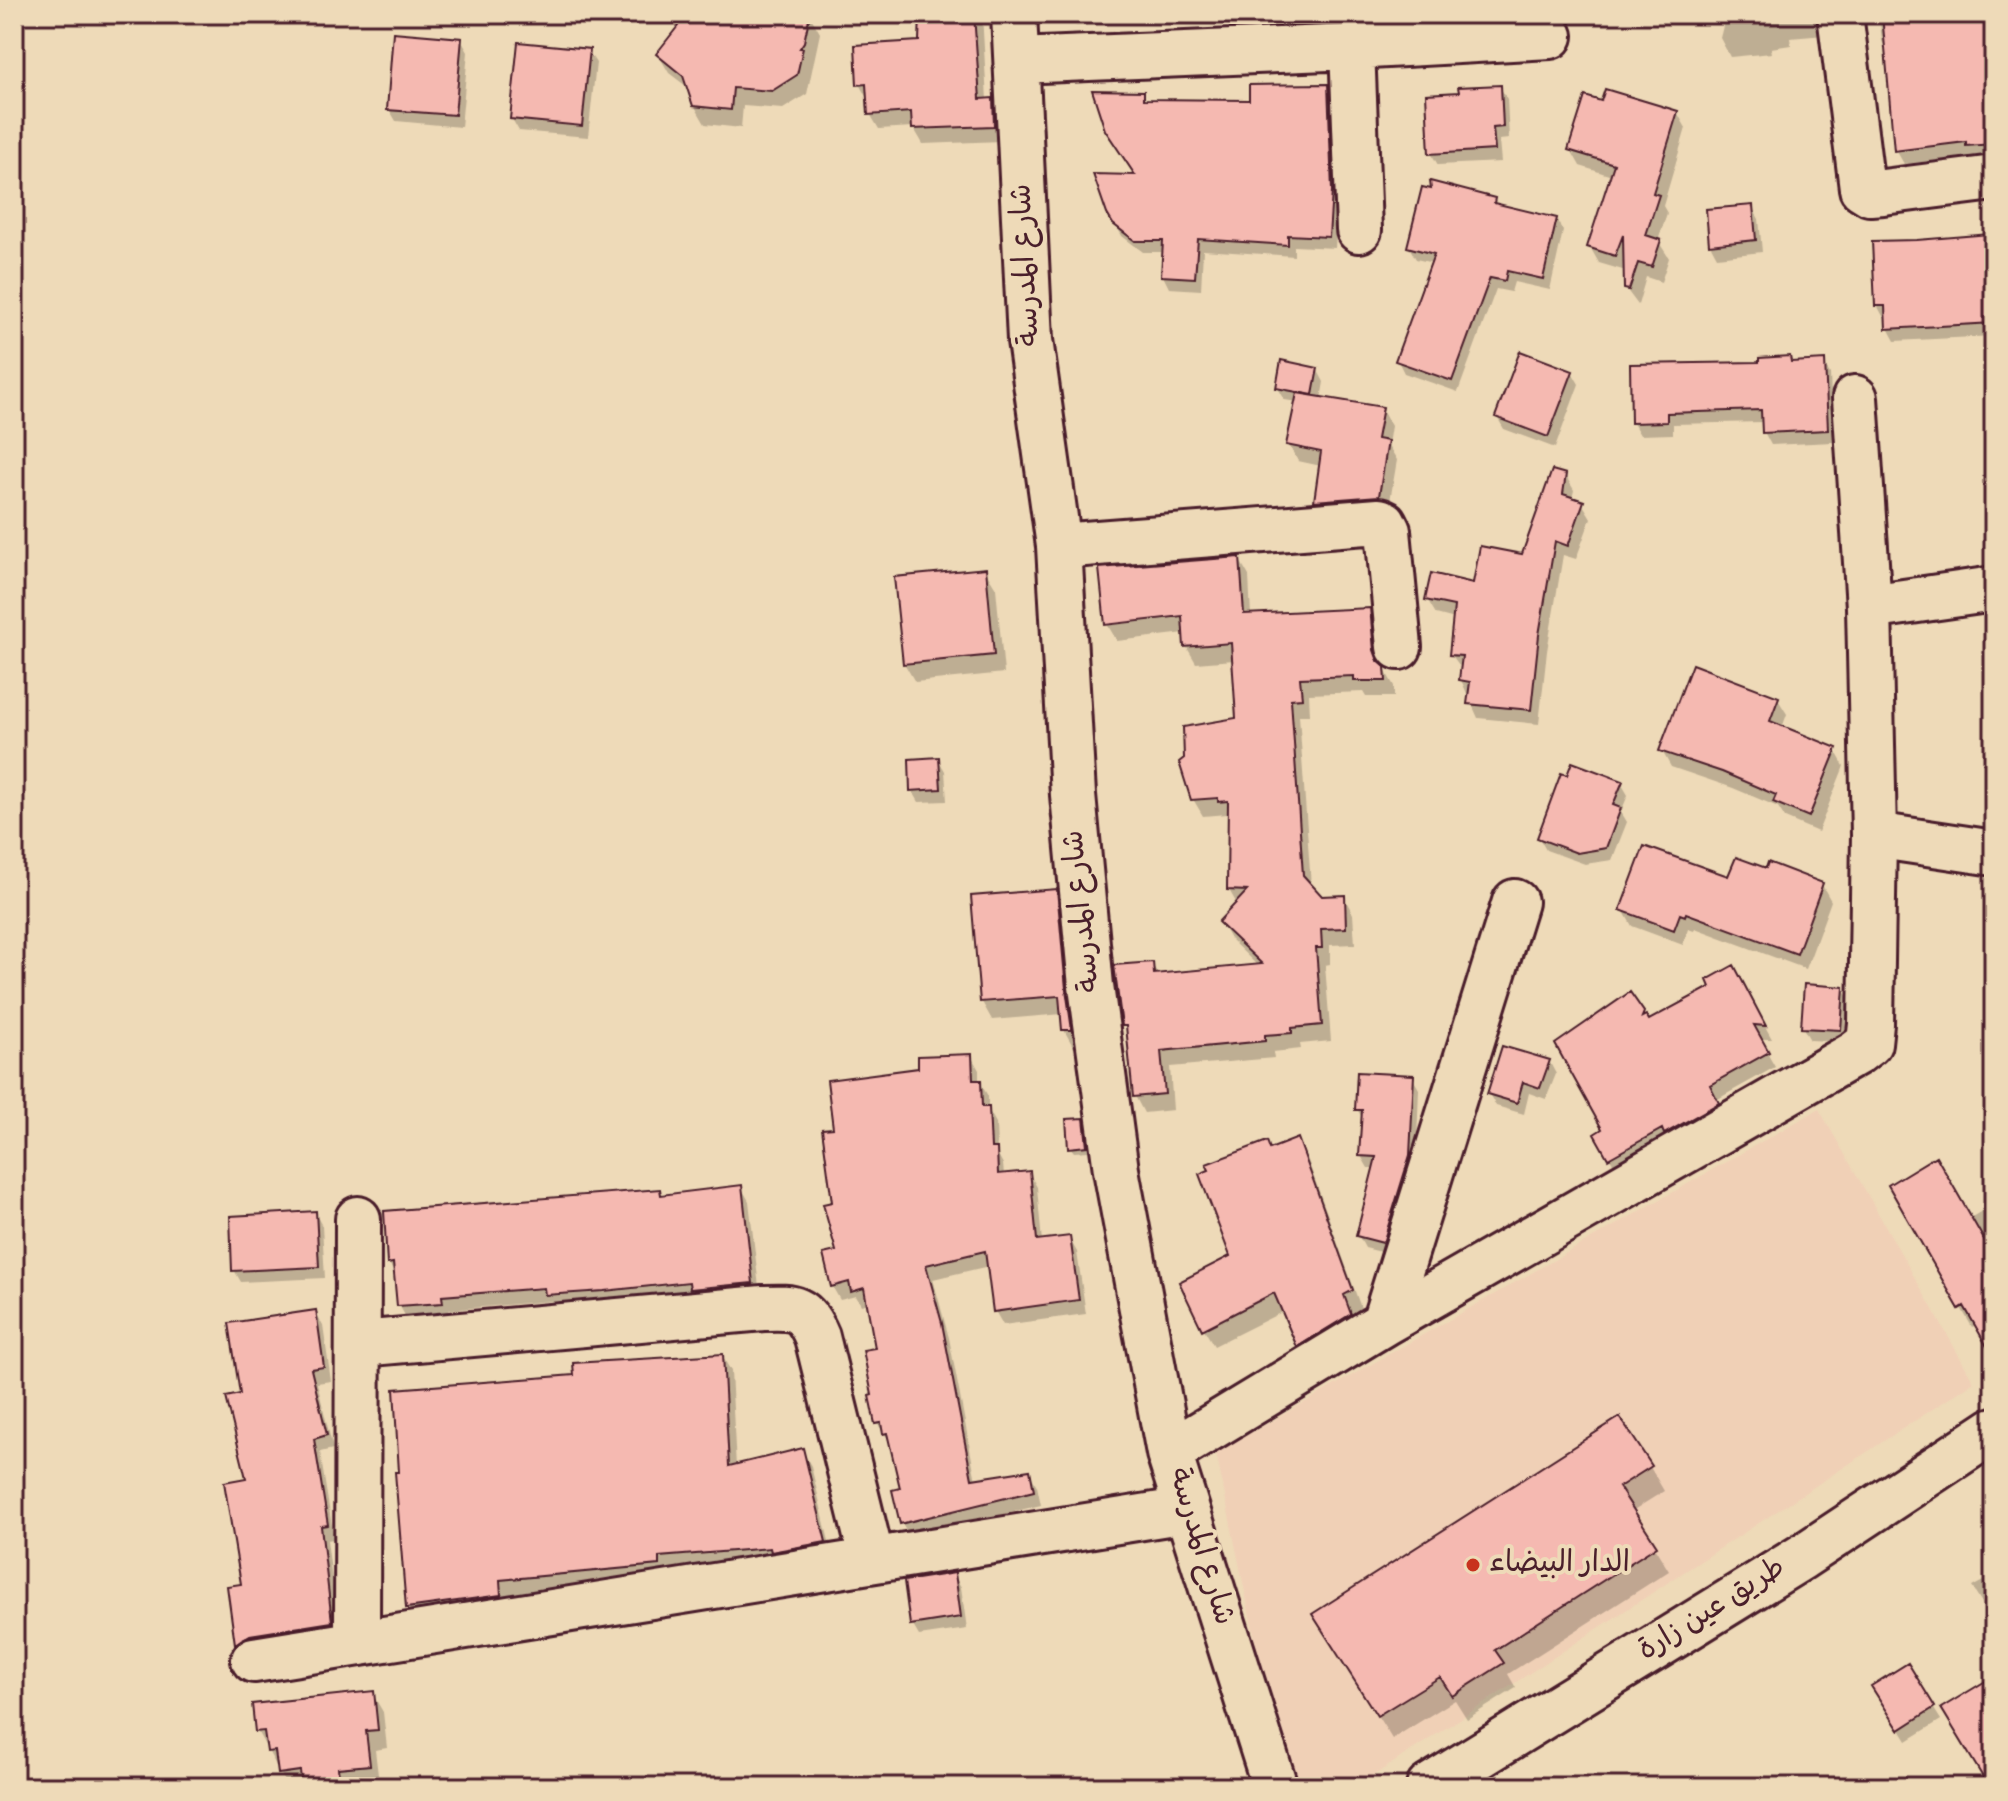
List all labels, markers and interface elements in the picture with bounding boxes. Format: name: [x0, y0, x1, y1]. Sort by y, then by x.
street label: شارع المدرسة: [1002, 182, 1054, 348]
street label: شارع المدرسة: [1054, 828, 1114, 994]
street label: شارع المدرسة: [1155, 1463, 1243, 1631]
place label: الدار البيضاء: [1489, 1544, 1630, 1587]
street label: طريق عين زارة: [1631, 1548, 1795, 1674]
marker: الدار البيضاء: [1464, 1556, 1482, 1574]

